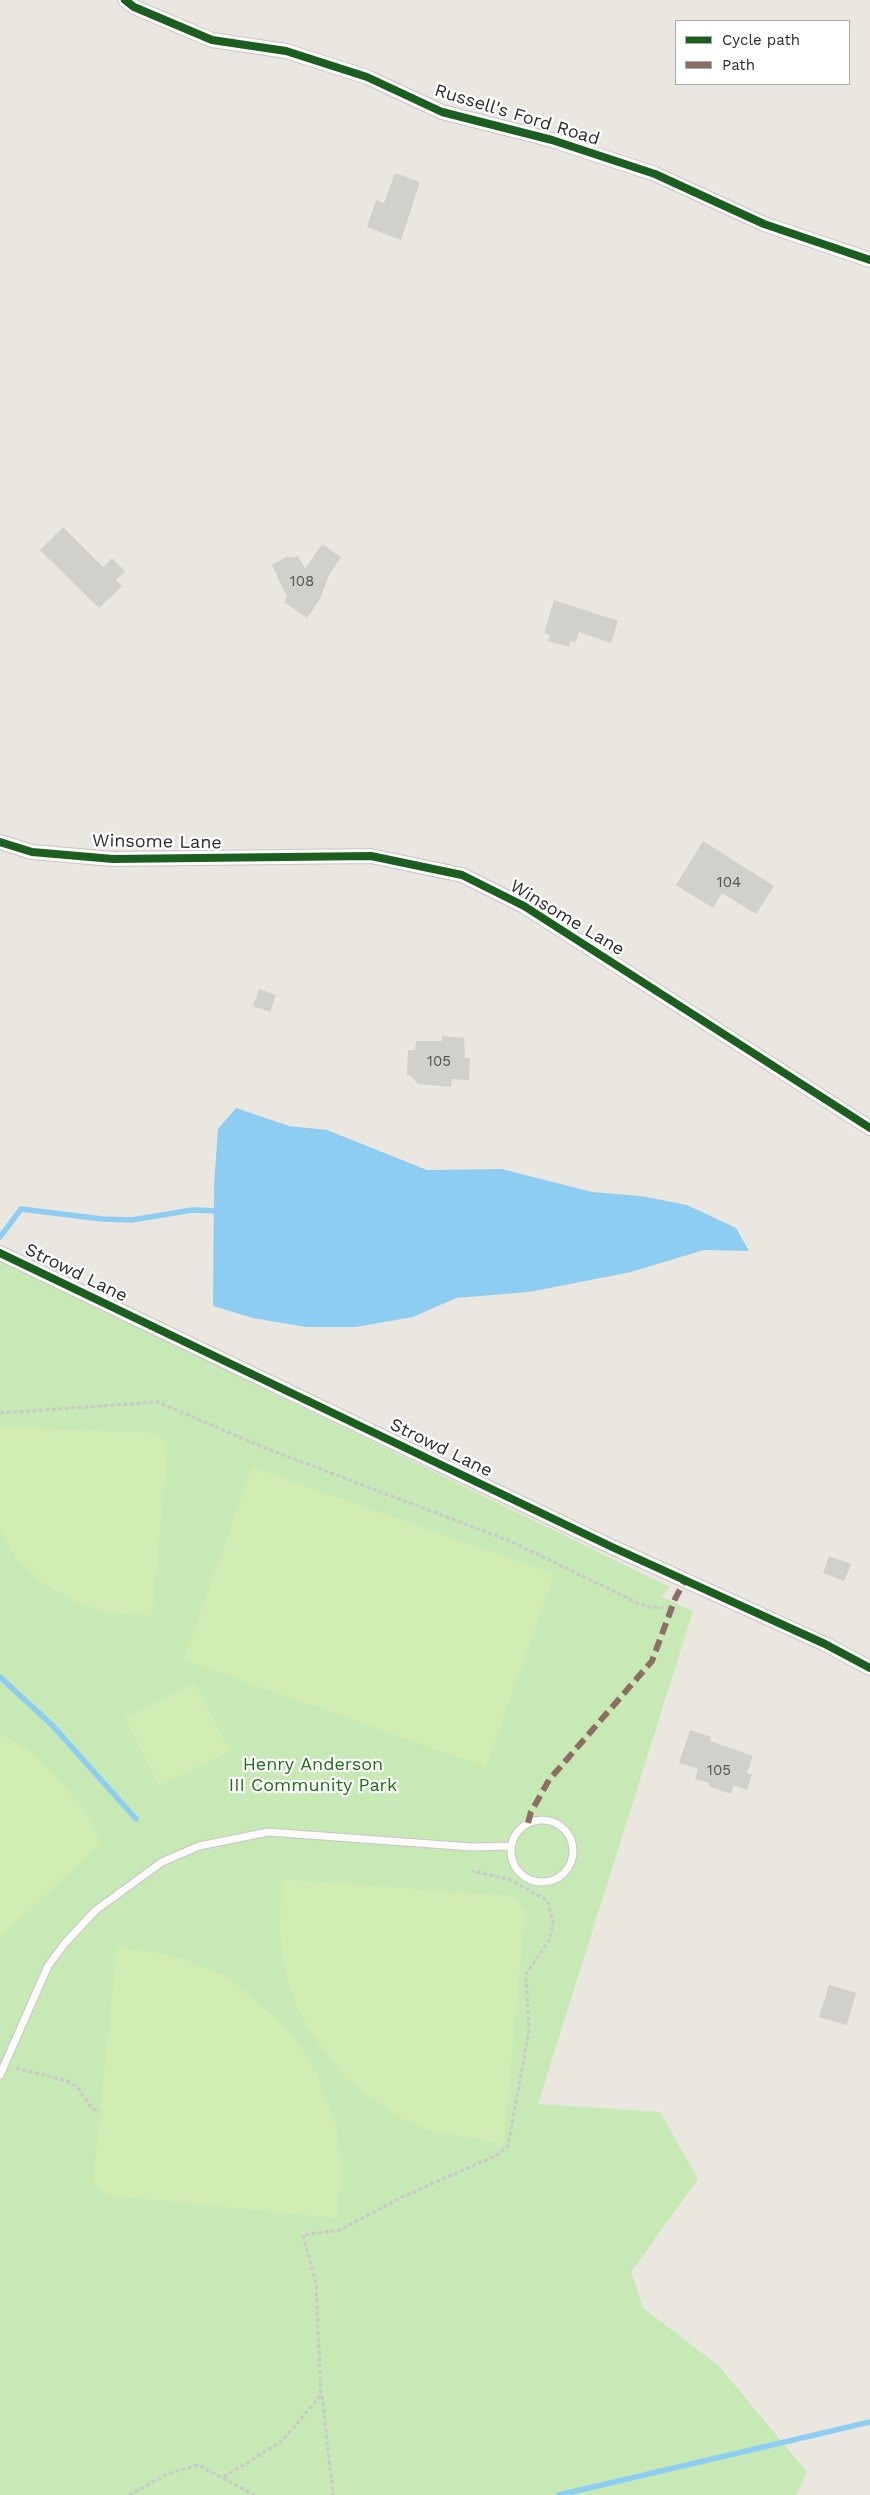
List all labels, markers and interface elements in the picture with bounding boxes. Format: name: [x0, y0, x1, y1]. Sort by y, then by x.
legend: [675, 20, 850, 85]
text: Cycle path: [722, 31, 800, 49]
text: Path: [722, 56, 755, 74]
street label: Russell's Ford Road: [432, 80, 602, 150]
house number: 108: [290, 573, 314, 591]
street label: Winsome Lane: [92, 830, 222, 854]
house number: 104: [717, 874, 741, 892]
street label: Winsome Lane: [506, 875, 628, 961]
house number: 105: [427, 1053, 451, 1071]
street label: Strowd Lane: [21, 1239, 131, 1307]
street label: Strowd Lane: [386, 1414, 496, 1482]
park label: Henry Anderson III Community Park: [229, 1754, 397, 1796]
house number: 105: [707, 1762, 731, 1780]

